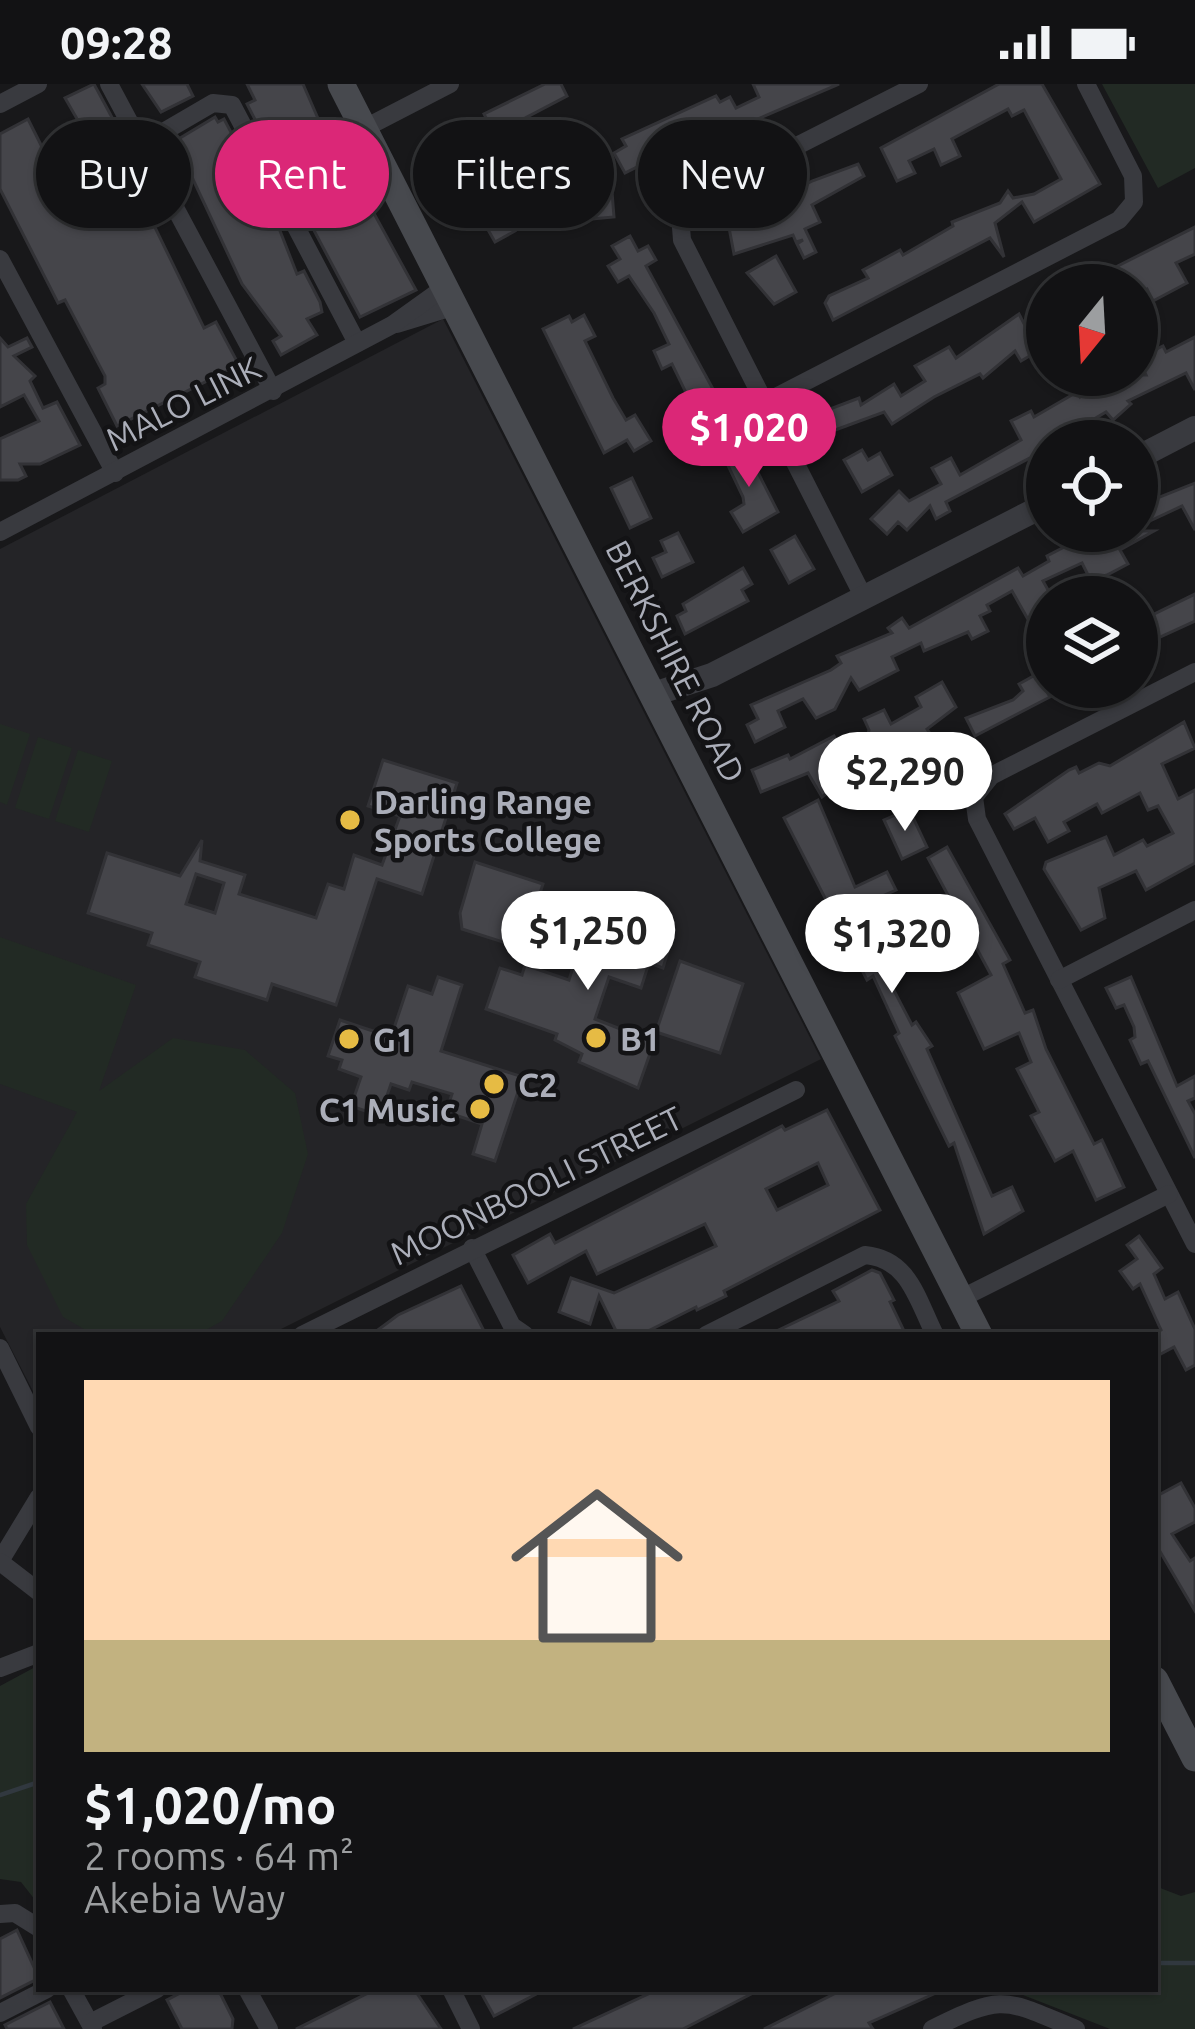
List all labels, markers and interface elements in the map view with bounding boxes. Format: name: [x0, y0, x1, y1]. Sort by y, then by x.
text: 09:28: [60, 17, 173, 68]
chip: Buy: [36, 120, 191, 228]
chip: Rent: [215, 120, 389, 228]
chip: Filters: [413, 120, 614, 228]
chip: New: [638, 120, 807, 228]
north arrow: [1026, 264, 1158, 396]
map controls: [1026, 264, 1158, 708]
street label: MALO LINK: [100, 348, 266, 458]
pin: $1,020: [651, 388, 847, 490]
text: $1,020: [689, 405, 809, 448]
button: locate: [1026, 420, 1158, 552]
street label: BERKSHIRE ROAD: [599, 534, 753, 788]
button: layers: [1026, 576, 1158, 708]
pin: $2,290: [807, 732, 1003, 834]
text: $2,290: [845, 749, 965, 792]
place label: Darling Range Sports College: [374, 783, 602, 858]
marker: Darling Range Sports College: [337, 807, 363, 833]
pin: $1,250: [490, 891, 686, 993]
pin: $1,320: [794, 894, 990, 996]
text: $1,250: [528, 908, 648, 951]
text: $1,320: [832, 911, 952, 954]
place label: B1: [620, 1020, 661, 1057]
place label: G1: [373, 1021, 414, 1058]
marker: B1: [583, 1025, 609, 1051]
marker: G1: [336, 1026, 362, 1052]
place label: C2: [518, 1066, 558, 1103]
marker: C2: [481, 1071, 507, 1097]
place label: C1 Music: [319, 1091, 456, 1128]
marker: C1 Music: [467, 1096, 493, 1122]
street label: MOONBOOLI STREET: [384, 1098, 688, 1272]
icon: home: [489, 1458, 705, 1674]
text: $1,020/mo: [84, 1776, 336, 1834]
text: 2 rooms · 64 m²: [84, 1834, 354, 1877]
text: Akebia Way: [84, 1877, 285, 1920]

